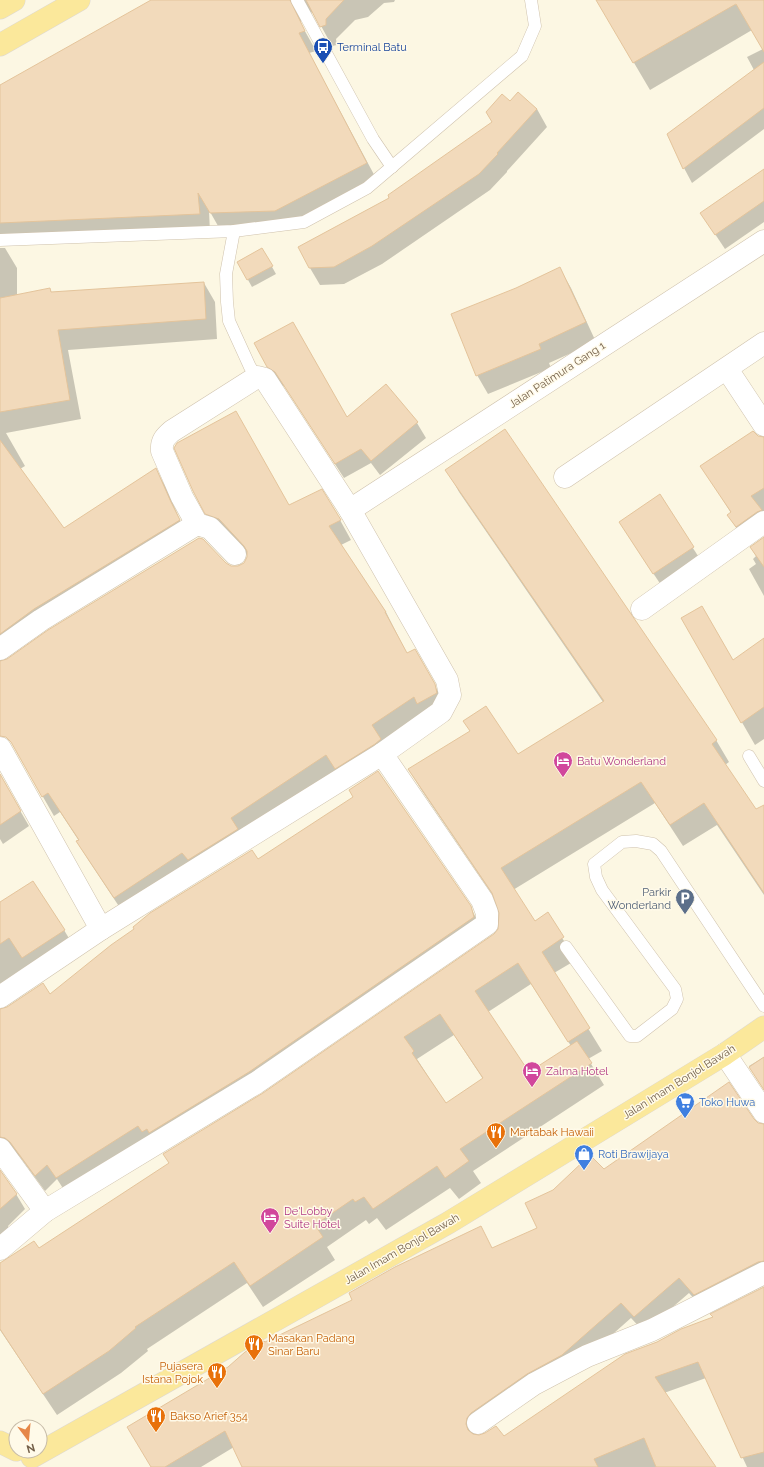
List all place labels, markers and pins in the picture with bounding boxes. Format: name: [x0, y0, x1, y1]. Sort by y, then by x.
bus stop icon: Terminal Batu: [312, 36, 334, 64]
place label: Terminal Batu: [337, 41, 407, 54]
hotel icon: Batu Wonderland: [552, 750, 574, 778]
place label: Batu Wonderland: [577, 755, 666, 768]
place label: Parkir Wonderland: [608, 886, 671, 912]
parking icon: Parkir Wonderland: [674, 887, 696, 915]
hotel icon: Zalma Hotel: [521, 1060, 543, 1088]
place label: Zalma Hotel: [546, 1065, 608, 1078]
supermarket icon: Toko Huwa: [674, 1091, 696, 1119]
place label: Toko Huwa: [699, 1096, 755, 1109]
restaurant icon: Martabak Hawaii: [485, 1121, 507, 1149]
place label: Martabak Hawaii: [510, 1126, 594, 1139]
shop icon: Roti Brawijaya: [573, 1143, 595, 1171]
place label: Roti Brawijaya: [598, 1148, 669, 1161]
place label: De'Lobby Suite Hotel: [284, 1205, 340, 1231]
hotel icon: De'Lobby Suite Hotel: [259, 1206, 281, 1234]
place label: Masakan Padang Sinar Baru: [268, 1332, 355, 1358]
restaurant icon: Masakan Padang Sinar Baru: [243, 1333, 265, 1361]
place label: Pujasera Istana Pojok: [142, 1360, 203, 1386]
restaurant icon: Pujasera Istana Pojok: [206, 1361, 228, 1389]
restaurant icon: Bakso Arief 354: [145, 1405, 167, 1433]
place label: Bakso Arief 354: [170, 1410, 248, 1423]

